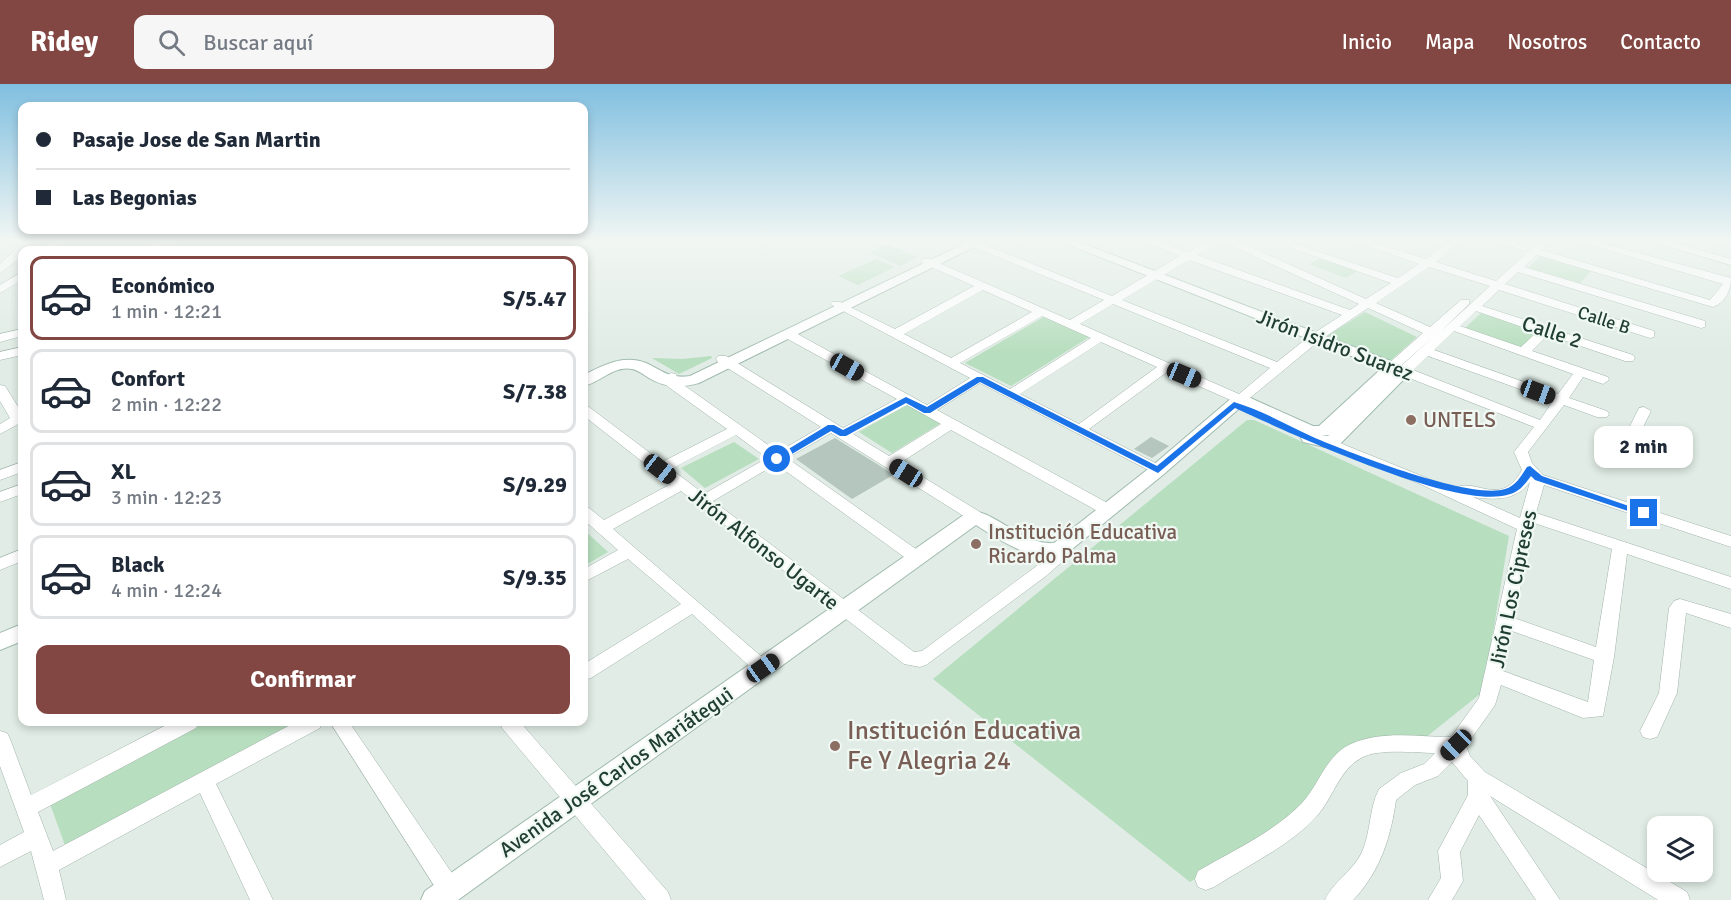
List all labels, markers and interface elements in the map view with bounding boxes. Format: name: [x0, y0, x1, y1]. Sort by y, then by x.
search box: [134, 15, 554, 69]
text: Ridey: [30, 25, 98, 59]
icon: search: [155, 26, 188, 59]
text: Buscar aquí: [203, 29, 313, 56]
text: Inicio: [1342, 29, 1392, 55]
text: Mapa: [1425, 29, 1474, 55]
text: Nosotros: [1507, 29, 1587, 55]
text: Contacto: [1620, 29, 1701, 55]
text: Pasaje Jose de San Martin: [72, 126, 321, 153]
text: Las Begonias: [72, 184, 197, 211]
icon: car: [39, 271, 93, 325]
text: Económico: [111, 272, 215, 299]
text: S/5.47: [503, 285, 567, 312]
text: 1 min · 12:21: [111, 299, 222, 324]
street label: Calle B: [1575, 301, 1633, 339]
street label: Jirón Isidro Suarez: [1253, 303, 1417, 387]
street label: Calle 2: [1519, 310, 1585, 354]
car: [827, 350, 867, 384]
car: [1164, 360, 1204, 390]
icon: car: [39, 364, 93, 418]
text: Confort: [111, 365, 185, 392]
car: [1518, 377, 1558, 407]
text: S/7.38: [503, 378, 567, 405]
text: 2 min · 12:22: [111, 392, 222, 417]
place label: UNTELS: [1423, 407, 1496, 433]
marker: UNTELS: [1404, 413, 1418, 427]
callout: 2 min: [1594, 426, 1694, 468]
text: 2 min: [1619, 434, 1668, 459]
route start: [763, 445, 790, 472]
car: [640, 451, 680, 487]
car: [886, 456, 926, 490]
icon: car: [39, 457, 93, 511]
text: XL: [111, 458, 136, 485]
text: S/9.29: [503, 471, 567, 498]
street label: Jirón Alfonso Ugarte: [684, 482, 844, 616]
text: 3 min · 12:23: [111, 485, 222, 510]
route end: [1630, 499, 1657, 526]
street label: Jirón Los Cipreses: [1484, 508, 1542, 670]
place label: Institución Educativa Ricardo Palma: [988, 519, 1177, 569]
marker: Institución Educativa Ricardo Palma: [969, 537, 983, 551]
icon: car: [39, 550, 93, 604]
text: Black: [111, 551, 165, 578]
text: S/9.35: [503, 564, 567, 591]
text: 4 min · 12:24: [111, 578, 222, 603]
button: Confirmar: [36, 645, 570, 714]
car: [743, 650, 783, 686]
street label: Avenida José Carlos Mariátegui: [494, 681, 738, 863]
place label: Institución Educativa Fe Y Alegria 24: [847, 715, 1081, 777]
car: [1437, 726, 1475, 764]
marker: Institución Educativa Fe Y Alegria 24: [828, 739, 842, 753]
map controls: [1647, 816, 1713, 882]
button: layers: [1647, 816, 1713, 882]

